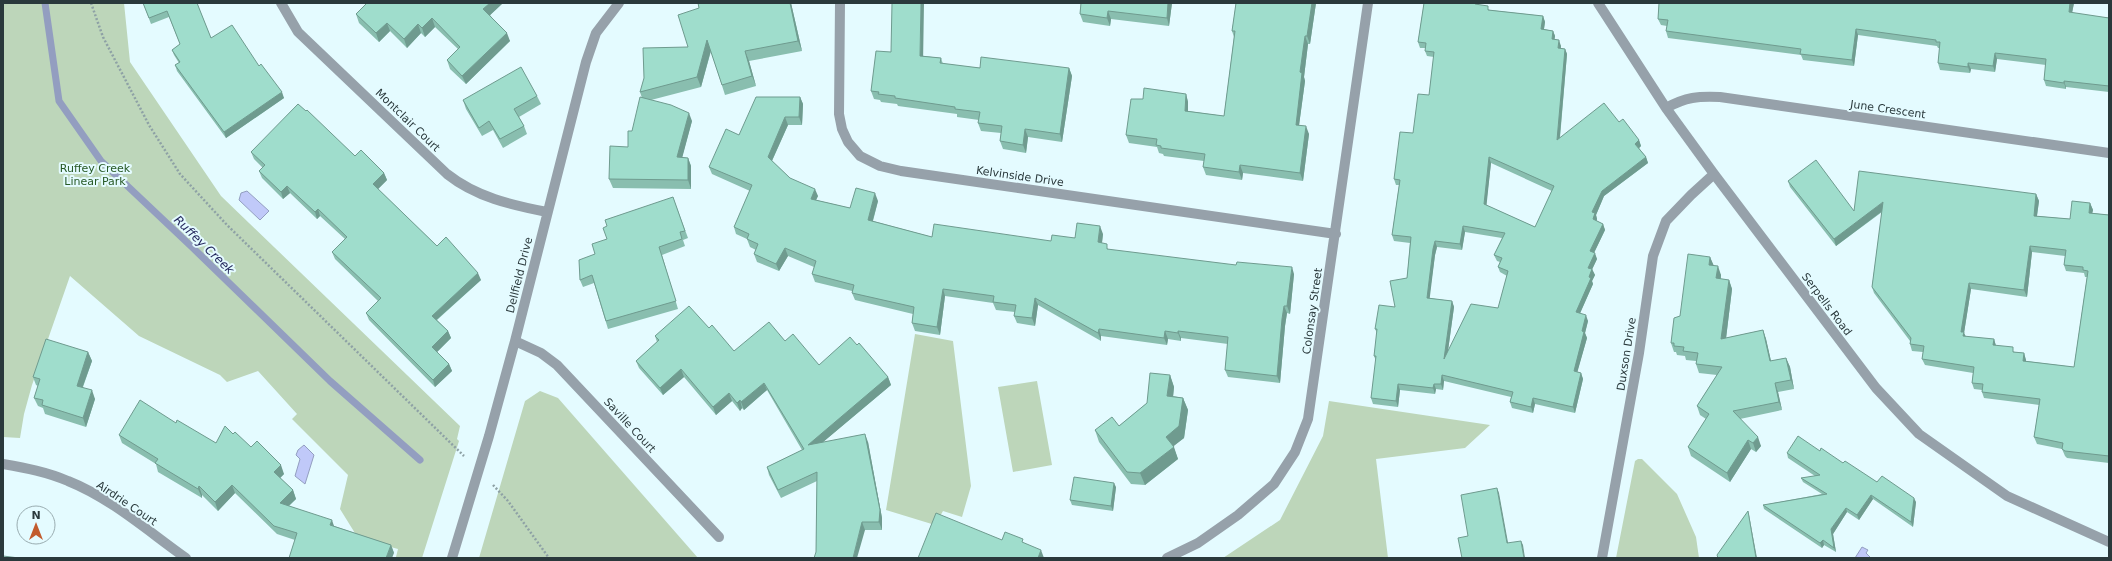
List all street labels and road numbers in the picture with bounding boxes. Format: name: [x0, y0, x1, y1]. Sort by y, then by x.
street label: Montclair Court: [373, 86, 443, 155]
street label: June Crescent: [1848, 98, 1927, 121]
street label: Kelvinside Drive: [975, 164, 1065, 189]
street label: Dellfield Drive: [504, 236, 535, 314]
street label: Colonsay Street: [1300, 266, 1325, 355]
street label: Serpells Road: [1799, 270, 1854, 338]
street label: Duxson Drive: [1614, 316, 1639, 392]
street label: Saville Court: [601, 395, 659, 456]
street label: Airdrie Court: [94, 478, 160, 529]

